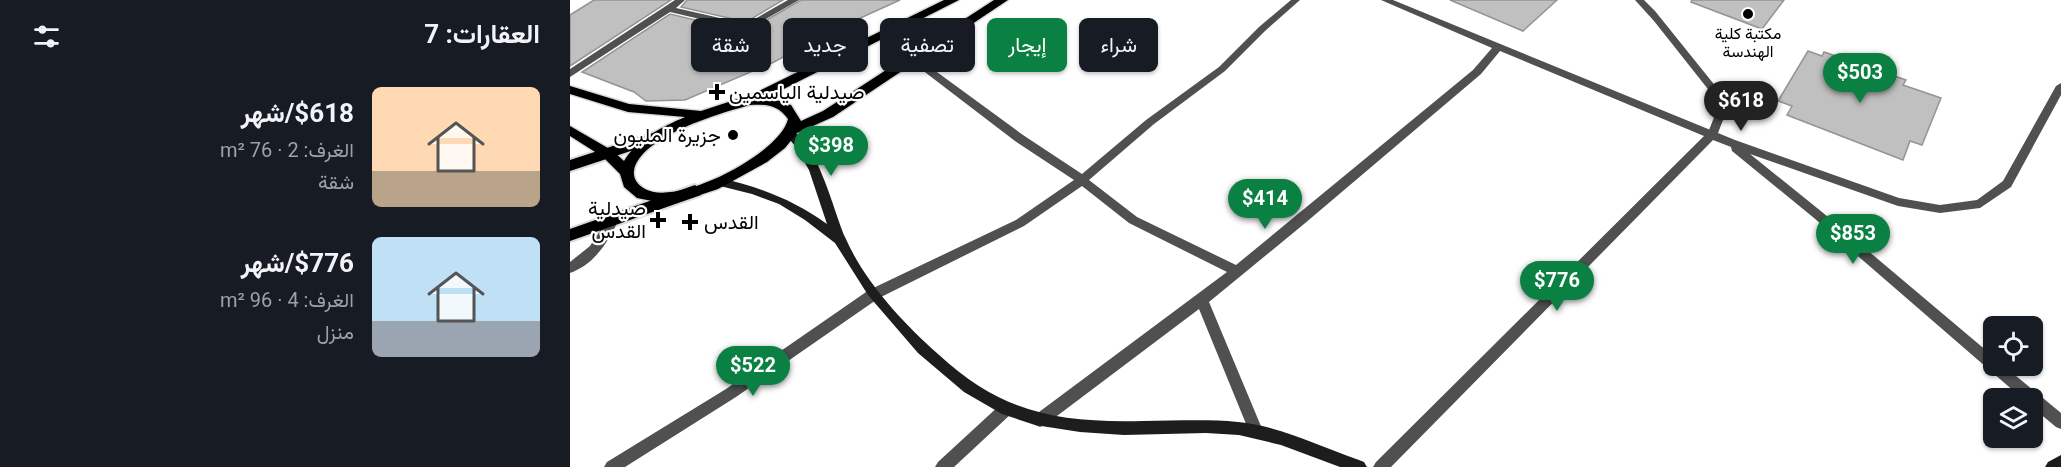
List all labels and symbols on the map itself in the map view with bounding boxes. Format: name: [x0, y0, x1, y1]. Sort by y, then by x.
marker: مكتبة كلية الهندسة: [1741, 7, 1755, 21]
place label: مكتبة كلية الهندسة: [1715, 24, 1781, 62]
pin: $503: [1824, 53, 1896, 104]
place label: صيدلية الياسمين: [729, 80, 864, 104]
pin: $618: [1705, 81, 1777, 132]
marker: صيدلية الياسمين: [710, 85, 724, 99]
place label: جزيرة المليون: [614, 123, 721, 148]
pin: $398: [795, 126, 867, 177]
marker: جزيرة المليون: [726, 128, 740, 142]
pin: $414: [1229, 179, 1301, 230]
place label: صيدلية القدس: [588, 196, 646, 243]
place label: القدس: [704, 210, 759, 234]
marker: صيدلية القدس: [651, 213, 665, 227]
marker: القدس: [681, 213, 699, 231]
pin: $853: [1817, 214, 1889, 265]
pin: $776: [1521, 261, 1593, 312]
pin: $522: [717, 346, 789, 397]

